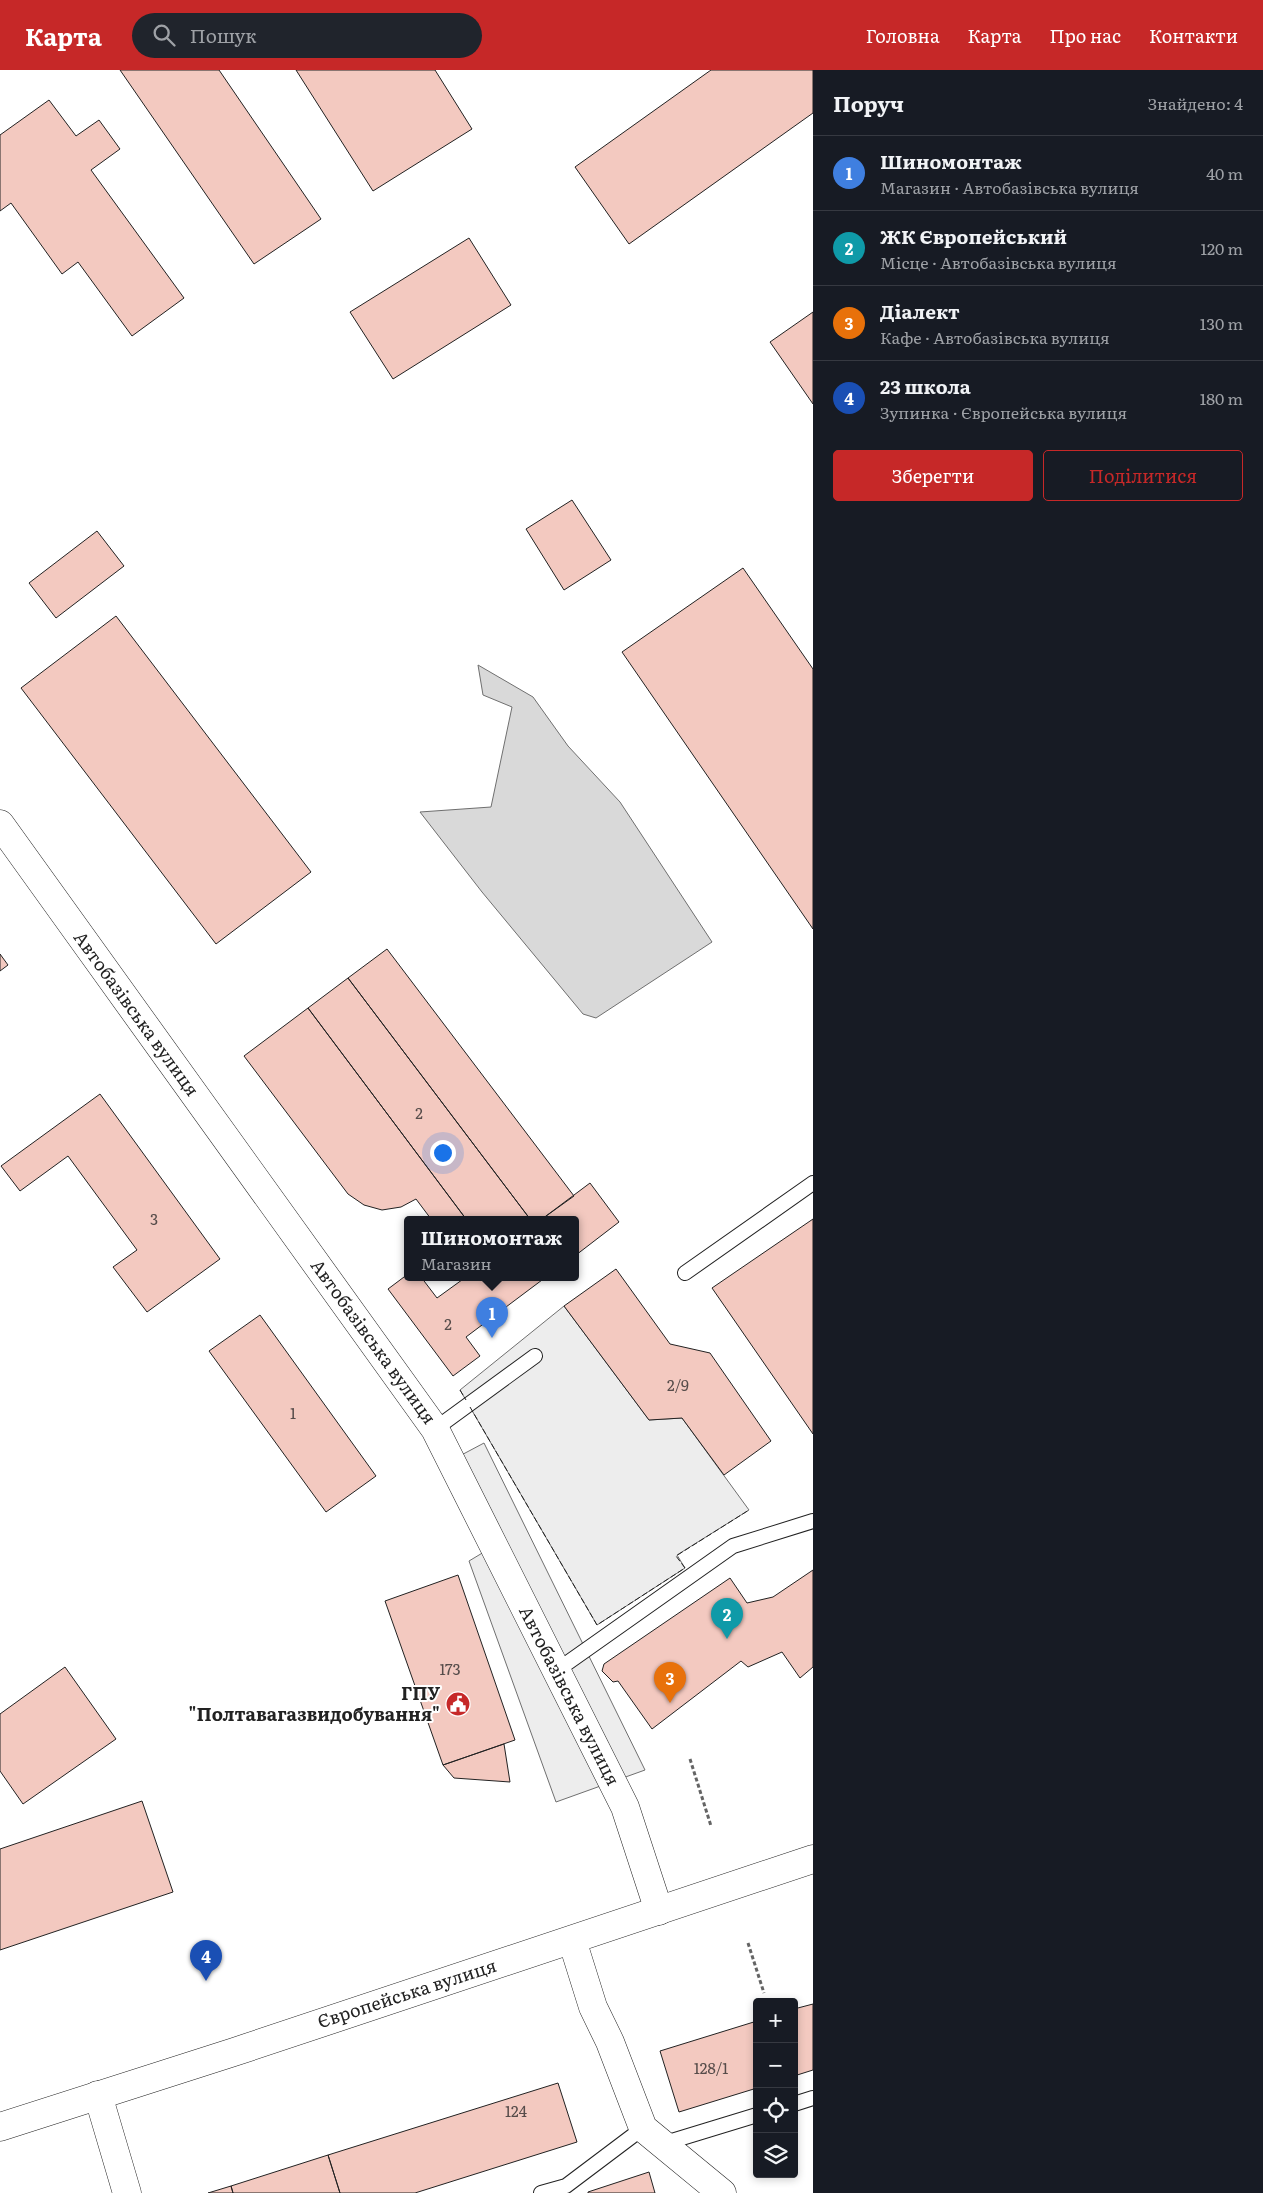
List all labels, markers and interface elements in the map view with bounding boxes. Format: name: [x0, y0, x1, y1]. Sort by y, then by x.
search box: [132, 13, 482, 58]
text: Карта: [25, 18, 102, 53]
icon: search: [150, 21, 178, 49]
text: Пошук: [190, 21, 257, 49]
text: Головна: [866, 22, 940, 49]
text: Карта: [968, 22, 1022, 49]
text: Про нас: [1050, 22, 1121, 49]
text: Контакти: [1149, 22, 1238, 49]
text: Поруч: [833, 87, 904, 118]
text: Знайдено: 4: [1148, 91, 1243, 115]
text: Шиномонтаж: [880, 147, 1022, 175]
text: 1: [846, 161, 852, 185]
text: 40 m: [1206, 161, 1243, 185]
text: Магазин · Автобазівська вулиця: [880, 175, 1139, 199]
text: ЖК Європейський: [880, 222, 1067, 250]
text: 2: [845, 236, 853, 260]
text: 120 m: [1200, 236, 1243, 260]
text: Місце · Автобазівська вулиця: [880, 250, 1117, 274]
text: Діалект: [880, 297, 960, 325]
text: 3: [845, 311, 853, 335]
text: 130 m: [1200, 311, 1243, 335]
text: Кафе · Автобазівська вулиця: [880, 325, 1110, 349]
text: 23 школа: [880, 372, 971, 400]
text: 4: [844, 386, 854, 410]
text: 180 m: [1200, 386, 1243, 410]
text: Зупинка · Європейська вулиця: [880, 400, 1127, 424]
button: Зберегти: [833, 450, 1033, 501]
button: Поділитися: [1043, 450, 1243, 501]
street label: Автобазівська вулиця: [68, 925, 206, 1101]
house number: 2: [415, 1101, 423, 1124]
your location: [430, 1140, 456, 1166]
house number: 3: [150, 1207, 158, 1230]
popup: [404, 1216, 579, 1281]
text: Шиномонтаж: [421, 1223, 562, 1251]
text: Магазин: [421, 1251, 492, 1275]
street label: Автобазівська вулиця: [305, 1253, 443, 1429]
pin: 1: [476, 1297, 508, 1338]
house number: 2: [444, 1312, 452, 1335]
house number: 2/9: [667, 1373, 689, 1396]
house number: 1: [290, 1401, 296, 1424]
pin: 2: [711, 1598, 743, 1639]
street label: Автобазівська вулиця: [513, 1601, 627, 1790]
house number: 173: [439, 1657, 461, 1680]
pin: 3: [654, 1662, 686, 1703]
place label: ГПУ "Полтавагазвидобування": [189, 1679, 441, 1727]
public building icon: ГПУ "Полтавагазвидобування": [445, 1691, 471, 1717]
pin: 4: [190, 1940, 222, 1981]
street label: Європейська вулиця: [314, 1951, 500, 2034]
map controls: [753, 1998, 798, 2178]
button: +: [753, 1998, 798, 2043]
button: −: [753, 2043, 798, 2088]
house number: 128/1: [694, 2056, 728, 2079]
button: locate: [753, 2088, 798, 2133]
house number: 124: [505, 2099, 527, 2122]
button: layers: [753, 2133, 798, 2178]

